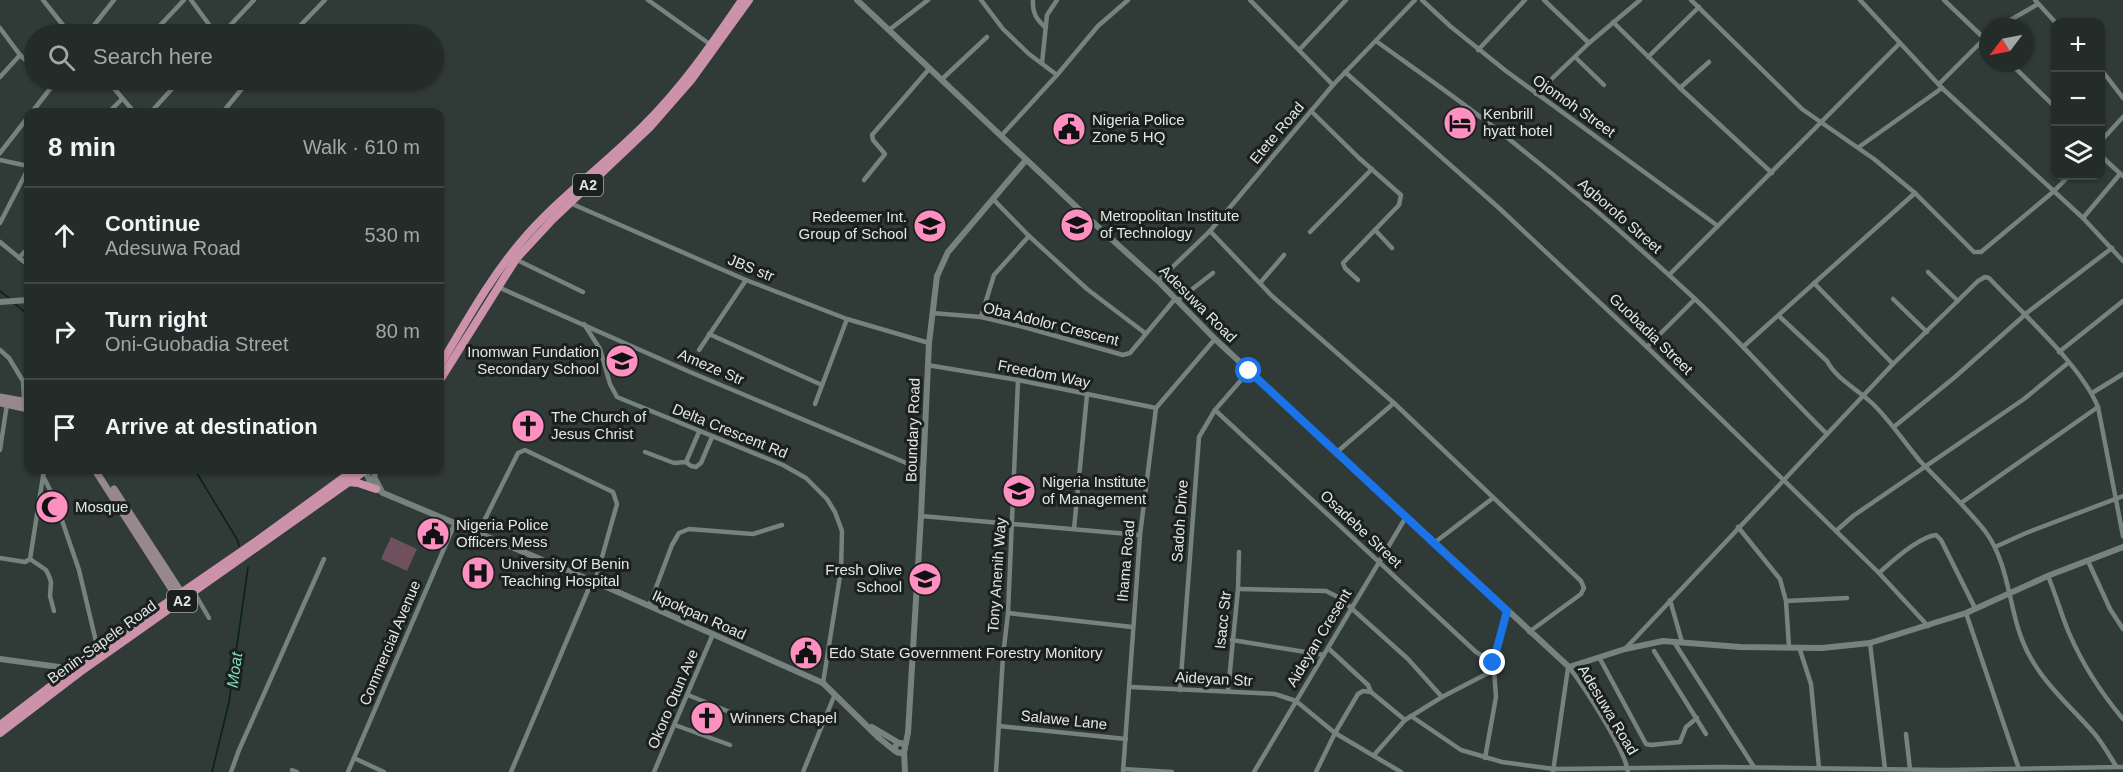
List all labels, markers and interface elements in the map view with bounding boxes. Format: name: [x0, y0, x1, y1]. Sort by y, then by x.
north arrow: [1979, 18, 2033, 72]
map controls: [2051, 18, 2105, 180]
button: +: [2051, 18, 2105, 72]
search box: [24, 24, 444, 90]
icon: search: [45, 41, 78, 74]
text: Search here: [93, 44, 213, 69]
street label: Ojomoh Street: [1530, 71, 1619, 141]
button: −: [2051, 72, 2105, 126]
street label: Etete Road: [1246, 98, 1307, 167]
hotel icon: Kenbrill hyatt hotel: [1442, 105, 1478, 141]
place label: Kenbrill hyatt hotel: [1483, 105, 1552, 139]
public building icon: Nigeria Police Zone 5 HQ: [1051, 111, 1087, 147]
place label: Nigeria Police Zone 5 HQ: [1092, 111, 1185, 145]
button: layers: [2051, 126, 2105, 180]
text: 8 min: [48, 132, 116, 162]
text: Walk · 610 m: [303, 136, 420, 158]
road number: A2: [573, 174, 603, 196]
street label: Agborofo Street: [1575, 175, 1666, 257]
school or university icon: Metropolitan Institute of Technology: [1059, 207, 1095, 243]
place label: Metropolitan Institute of Technology: [1100, 207, 1239, 241]
place label: Redeemer Int. Group of School: [799, 208, 907, 242]
school or university icon: Redeemer Int. Group of School: [912, 208, 948, 244]
text: Continue: [105, 211, 200, 236]
icon: ahead: [48, 219, 81, 252]
text: 530 m: [364, 224, 420, 246]
text: Adesuwa Road: [105, 237, 241, 259]
street label: JBS str: [726, 251, 777, 284]
street label: Adesuwa Road: [1156, 262, 1240, 346]
street label: Guobadia Street: [1606, 290, 1697, 378]
street label: Oba Adolor Crescent: [982, 298, 1122, 349]
text: Turn right: [105, 307, 207, 332]
icon: right: [48, 315, 81, 348]
text: 80 m: [376, 320, 420, 342]
text: Oni-Guobadia Street: [105, 333, 288, 355]
place label: Inomwan Fundation Secondary School: [467, 343, 599, 377]
school or university icon: Inomwan Fundation Secondary School: [604, 343, 640, 379]
street label: Ameze Str: [676, 345, 747, 388]
street label: Freedom Way: [997, 356, 1092, 391]
route start: [1235, 357, 1261, 383]
street label: Boundary Road: [902, 378, 923, 482]
street label: Delta Crescent Rd: [670, 400, 790, 461]
church icon: The Church of Jesus Christ: [510, 408, 546, 444]
place label: The Church of Jesus Christ: [551, 408, 647, 442]
icon: arrive: [48, 411, 81, 444]
text: Arrive at destination: [105, 414, 318, 439]
school or university icon: Nigeria Institute of Management: [1001, 473, 1037, 509]
place label: Nigeria Institute of Management: [1042, 473, 1147, 507]
street label: Sadoh Drive: [1168, 479, 1191, 563]
street label: Osadebe Street: [1317, 487, 1406, 571]
mosque icon: Mosque: [34, 489, 70, 525]
place label: Mosque: [75, 498, 128, 515]
public building icon: Nigeria Police Officers Mess: [415, 516, 451, 552]
place label: Nigeria Police Officers Mess: [456, 516, 549, 550]
street label: Tony Anenih Way: [984, 516, 1009, 633]
street label: Ihama Road: [1113, 520, 1138, 602]
hospital icon: University Of Benin Teaching Hospital: [460, 555, 496, 591]
place label: University Of Benin Teaching Hospital: [501, 555, 629, 589]
place label: Fresh Olive School: [825, 561, 902, 595]
school or university icon: Fresh Olive School: [907, 561, 943, 597]
street label: Commercial Avenue: [356, 578, 424, 708]
street label: Aideyan Cresent: [1283, 585, 1355, 690]
street label: Ikpokpan Road: [650, 586, 749, 643]
road number: A2: [167, 590, 197, 612]
street label: Isacc Str: [1211, 590, 1234, 650]
street label: Benin-Sapele Road: [44, 596, 159, 687]
public building icon: Edo State Government Forestry Monitory: [788, 635, 824, 671]
place label: Edo State Government Forestry Monitory: [829, 644, 1103, 661]
street label: Okoro Otun Ave: [644, 646, 701, 751]
route end: [1479, 649, 1505, 675]
water label: Moat: [224, 651, 245, 689]
street label: Adesuwa Road: [1575, 662, 1642, 758]
street label: Aideyan Str: [1175, 668, 1253, 689]
church icon: Winners Chapel: [689, 700, 725, 736]
street label: Salawe Lane: [1020, 707, 1108, 732]
place label: Winners Chapel: [730, 709, 837, 726]

